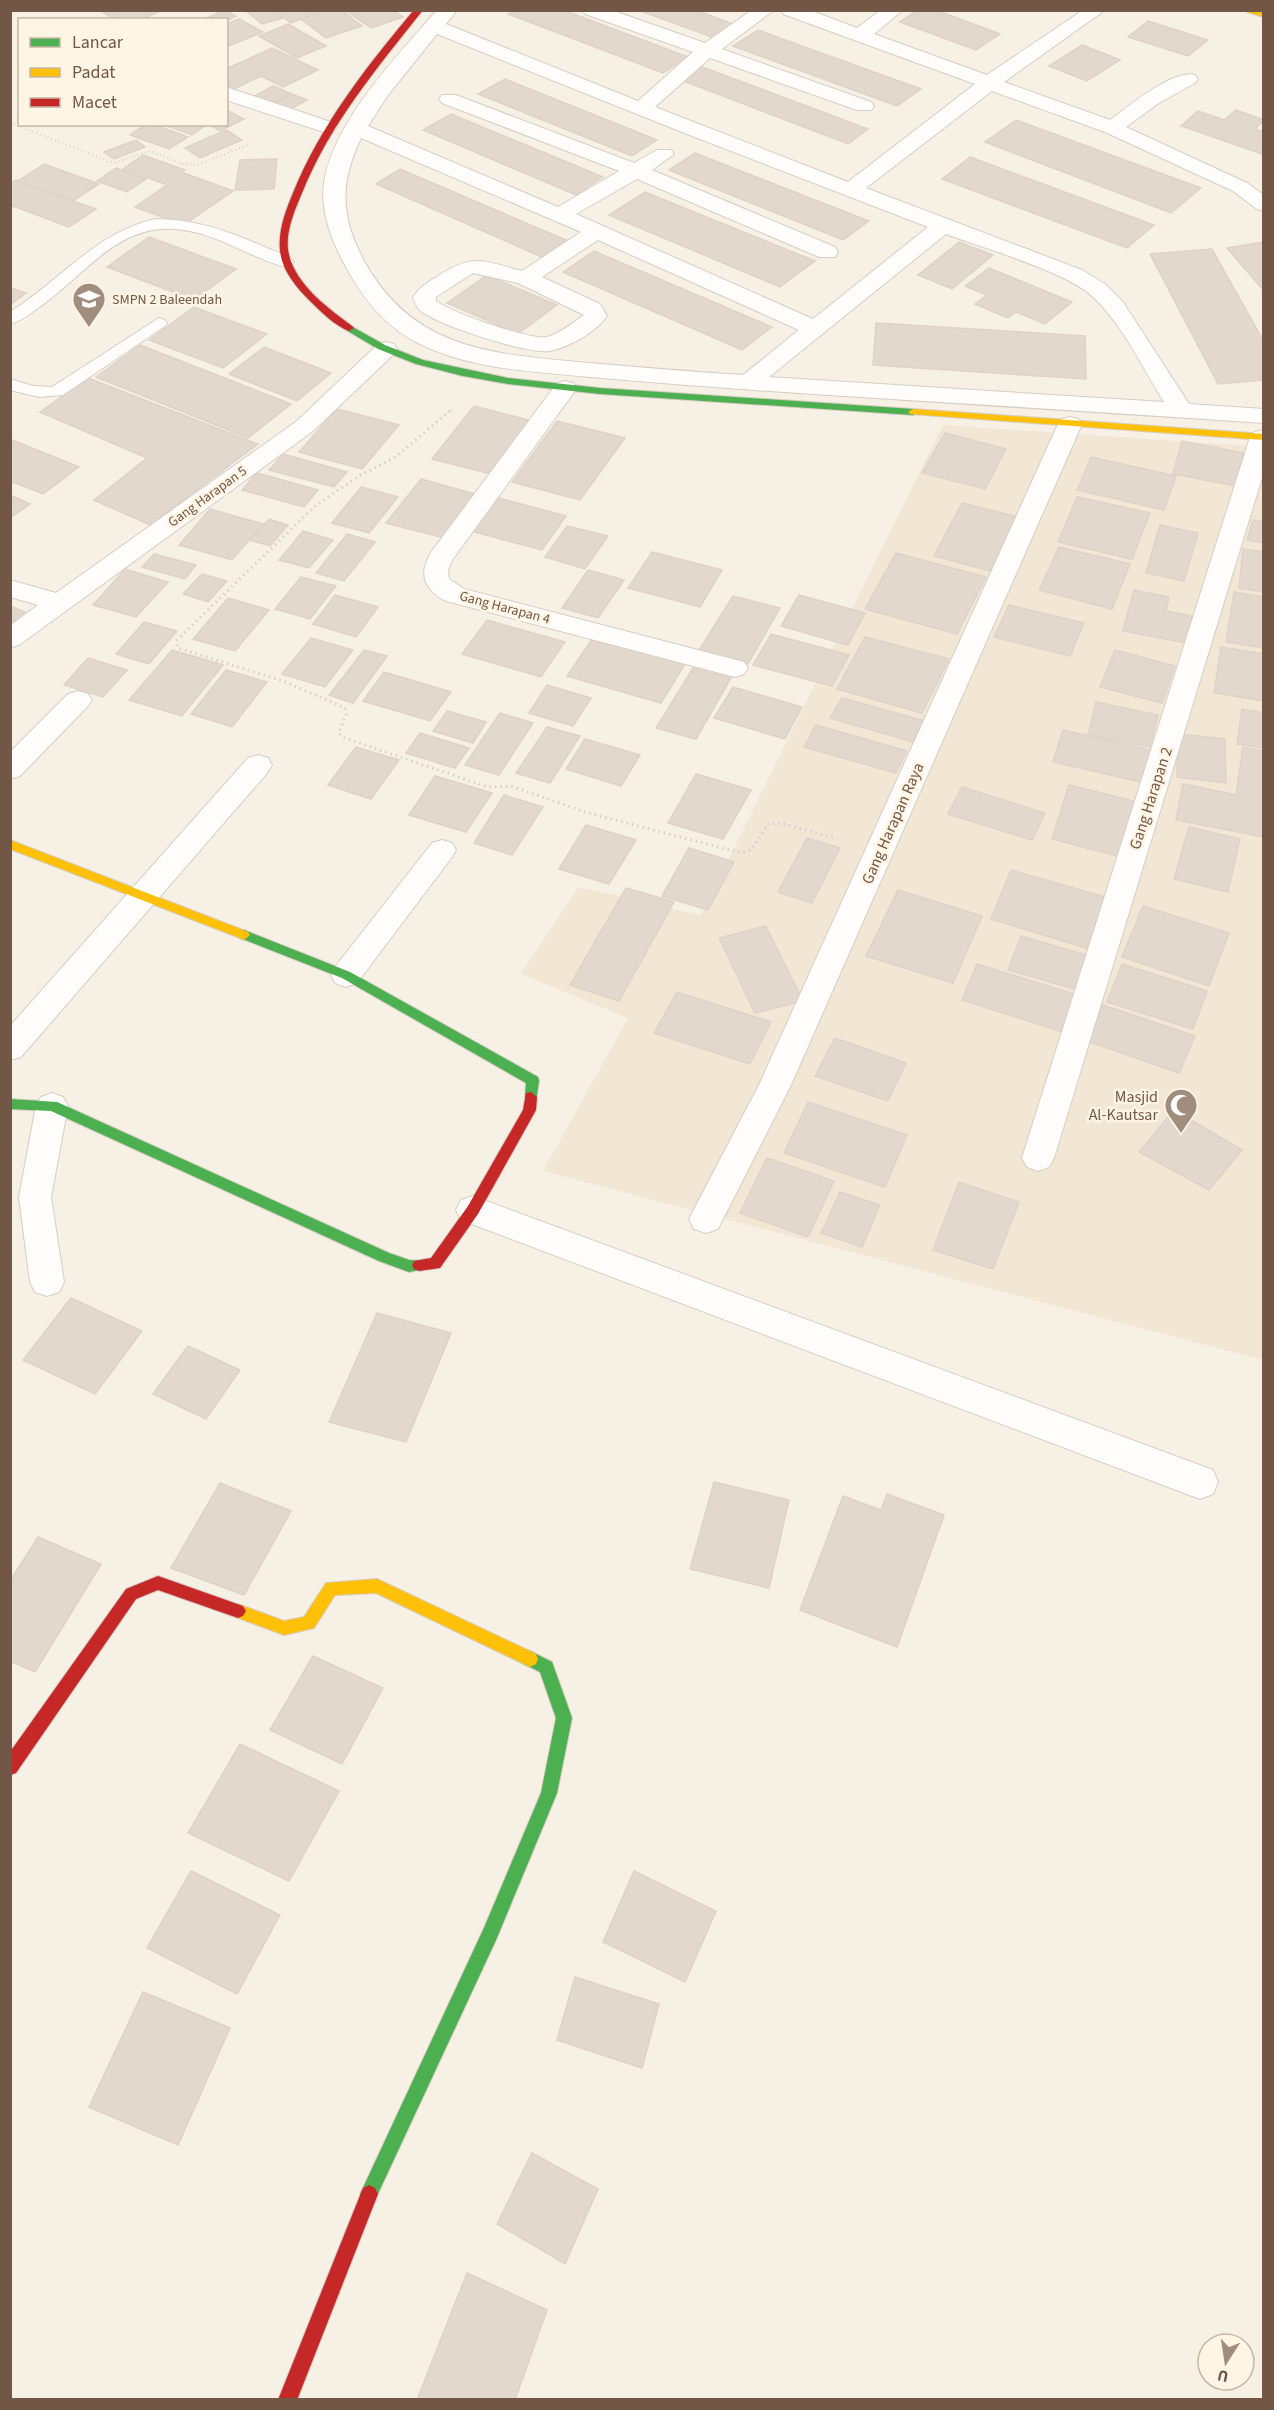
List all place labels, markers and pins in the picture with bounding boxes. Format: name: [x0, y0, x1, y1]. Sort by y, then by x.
school or university icon: SMPN 2 Baleendah: [71, 281, 107, 328]
place label: SMPN 2 Baleendah: [112, 290, 222, 310]
place label: Masjid Al-Kautsar: [1089, 1086, 1158, 1126]
mosque icon: Masjid Al-Kautsar: [1163, 1087, 1199, 1134]

